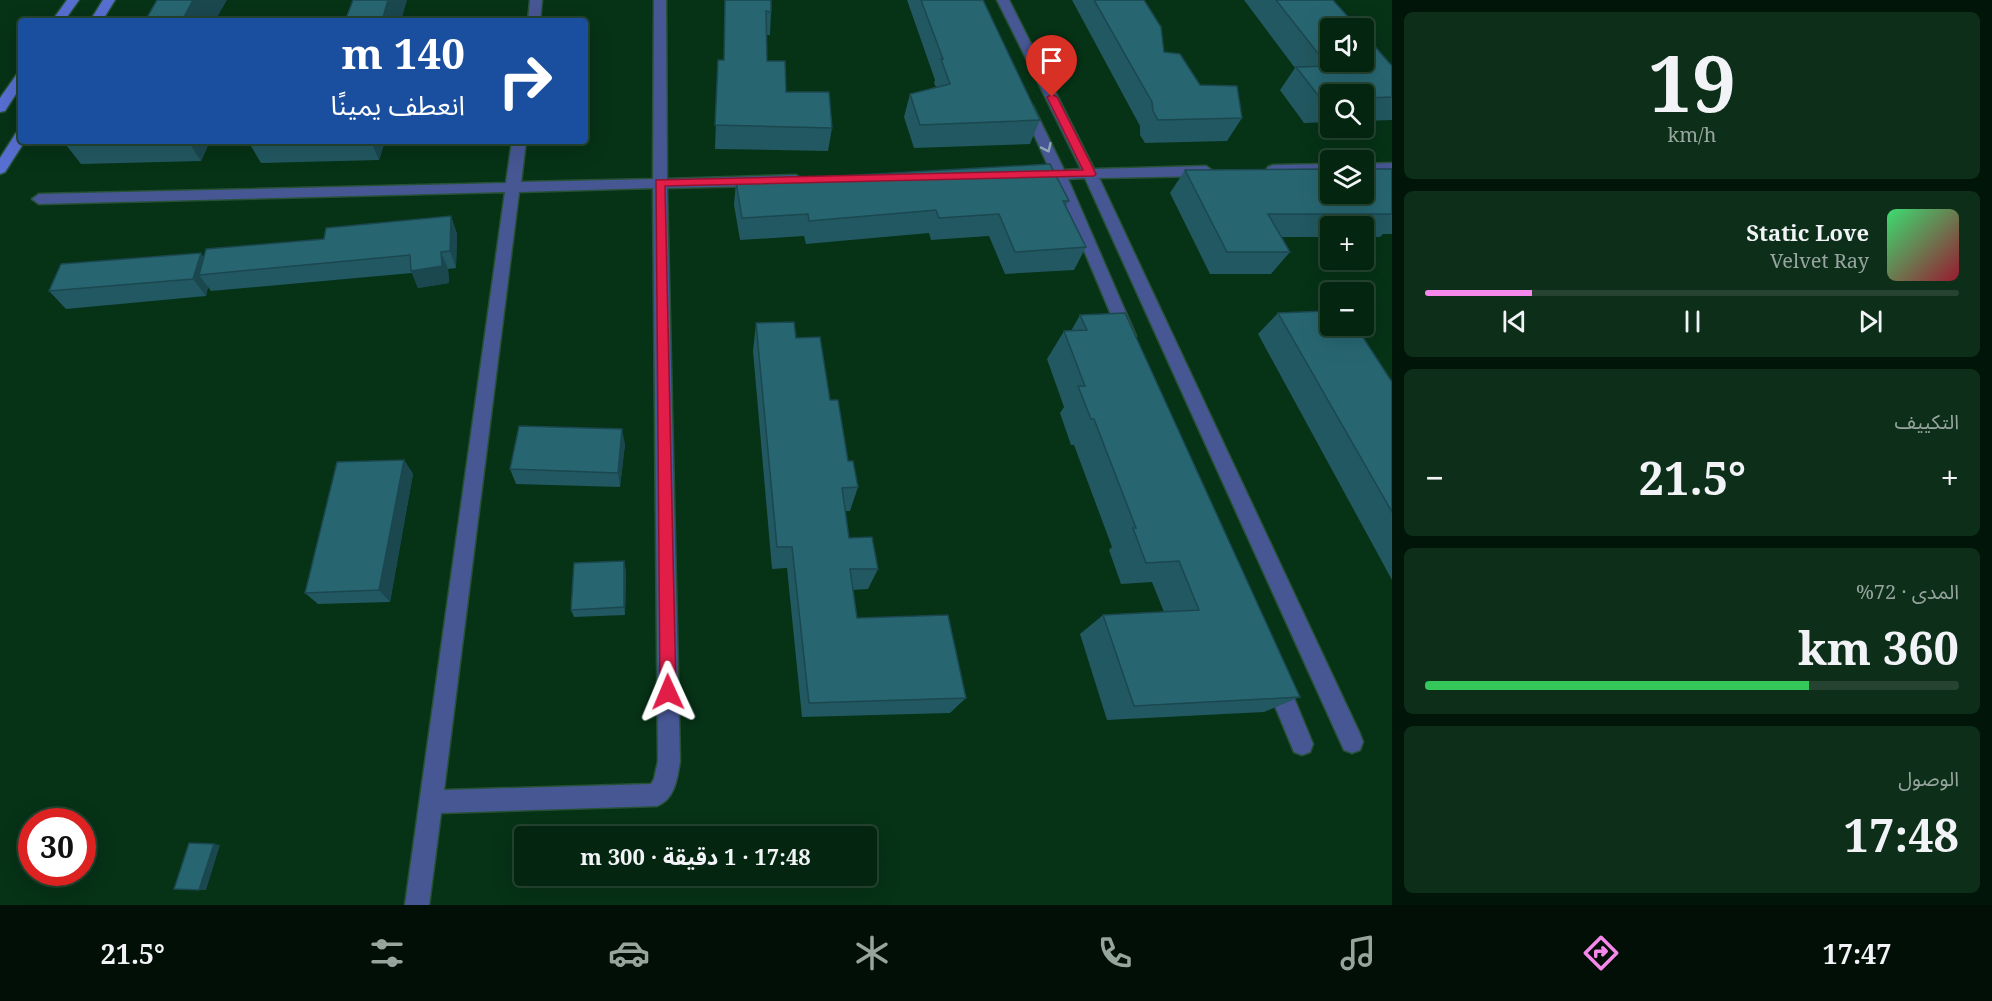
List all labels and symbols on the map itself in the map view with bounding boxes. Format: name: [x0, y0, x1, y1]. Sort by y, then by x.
pin: [1026, 35, 1077, 97]
one-way arrow: [1039, 142, 1051, 153]
position arrow: [636, 660, 700, 724]
speed limit sign: 30: [18, 808, 96, 886]

